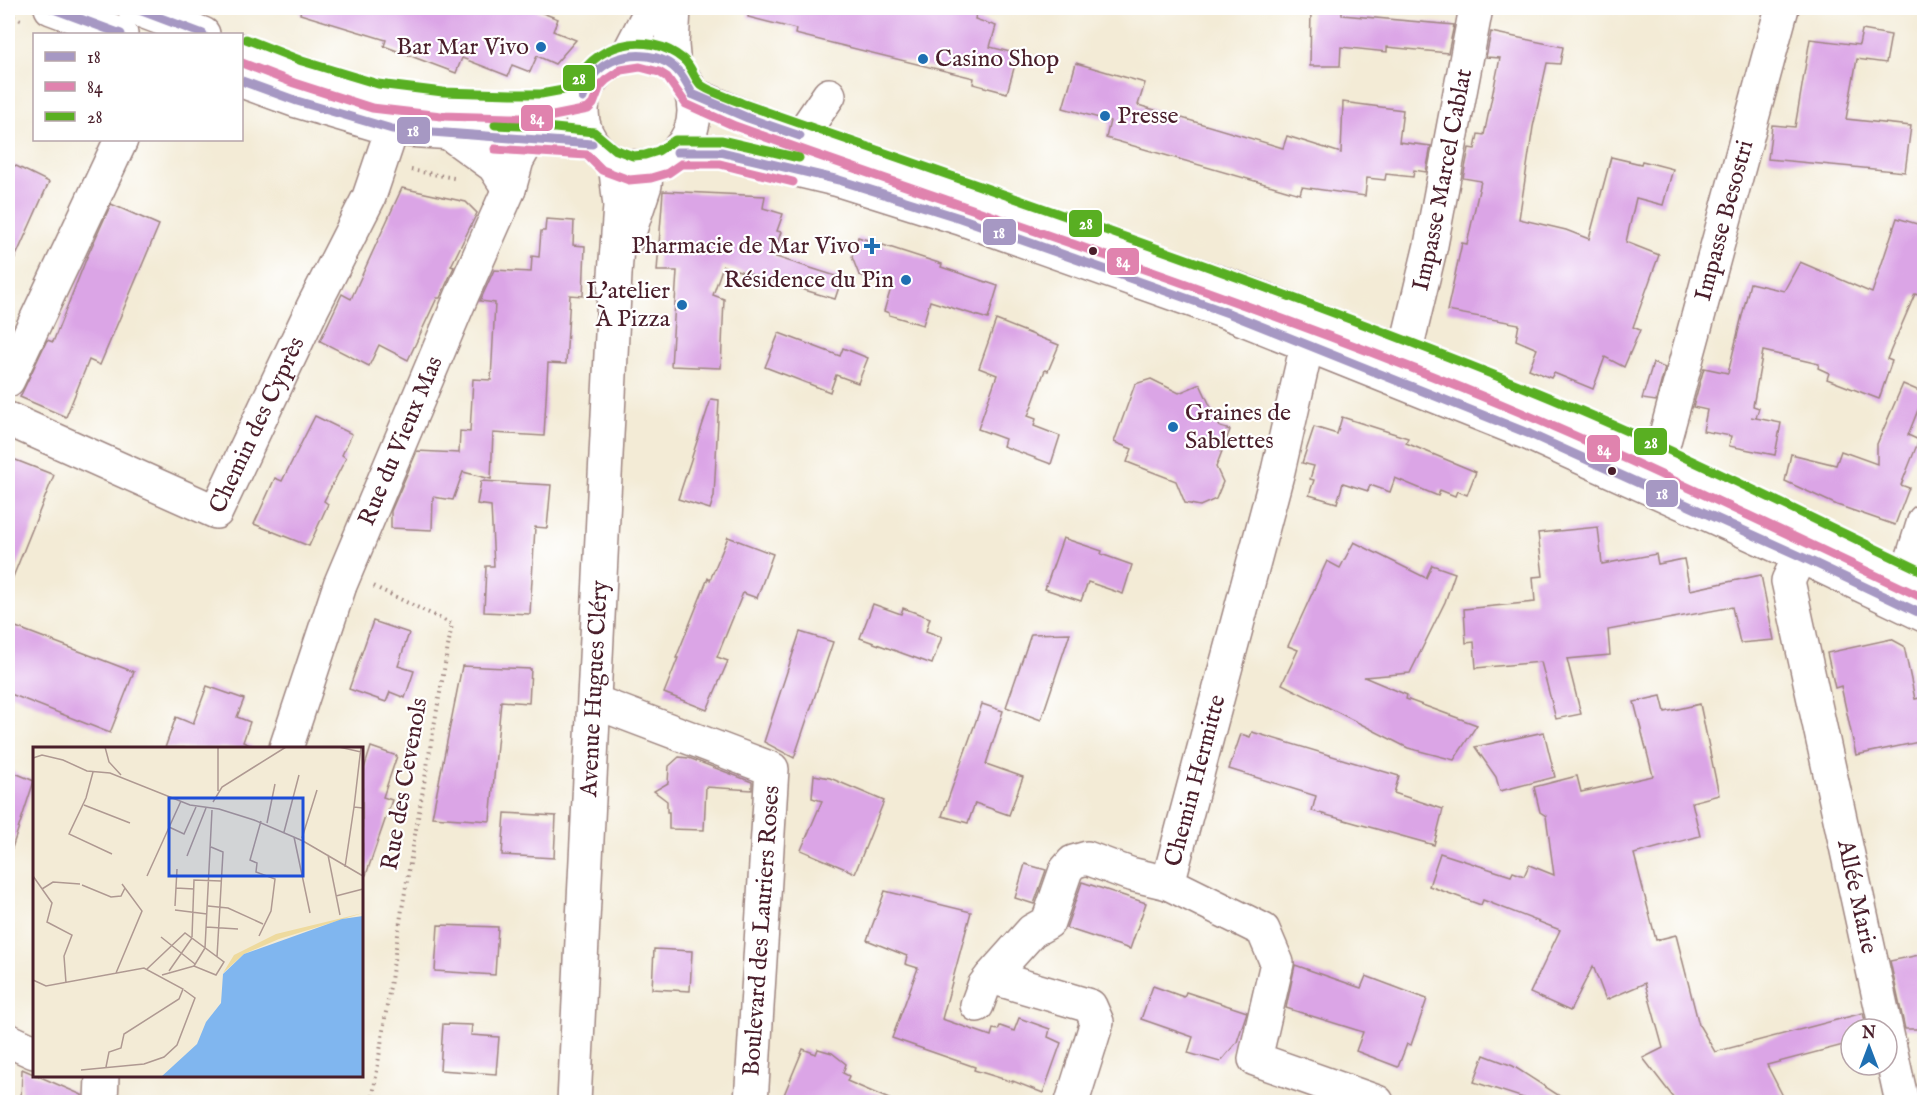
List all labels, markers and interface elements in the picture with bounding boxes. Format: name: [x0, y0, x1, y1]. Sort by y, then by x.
place label: Bar Mar Vivo: [396, 32, 529, 63]
legend: [33, 33, 243, 141]
marker: Bar Mar Vivo: [534, 40, 548, 54]
place label: Casino Shop: [935, 44, 1059, 75]
text: 18: [87, 47, 101, 70]
marker: Casino Shop: [916, 52, 930, 66]
line badge: 28: [562, 64, 596, 92]
street label: Impasse Marcel Cablat: [1405, 66, 1480, 294]
text: 28: [572, 70, 586, 90]
text: 84: [87, 77, 103, 100]
place label: Presse: [1117, 101, 1179, 132]
line badge: 84: [520, 104, 554, 132]
text: 28: [87, 107, 103, 130]
marker: Presse: [1098, 109, 1112, 123]
text: 84: [530, 110, 545, 130]
line badge: 18: [396, 116, 431, 145]
text: 18: [407, 122, 419, 142]
street label: Impasse Besostri: [1687, 137, 1761, 305]
line badge: 28: [1068, 209, 1103, 238]
text: 28: [1079, 215, 1093, 235]
line badge: 18: [982, 218, 1017, 246]
text: 18: [993, 224, 1005, 244]
place label: Pharmacie de Mar Vivo: [631, 231, 860, 262]
marker: Pharmacie de Mar Vivo: [865, 239, 879, 253]
unlabelled marker: [1087, 245, 1099, 257]
line badge: 84: [1106, 247, 1140, 276]
text: 84: [1116, 253, 1131, 273]
place label: Résidence du Pin: [723, 265, 894, 296]
marker: Résidence du Pin: [899, 273, 913, 287]
place label: L'atelier À Pizza: [586, 276, 671, 335]
marker: L'atelier À Pizza: [675, 298, 689, 312]
street label: Chemin des Cyprès: [202, 332, 312, 518]
street label: Rue du Vieux Mas: [351, 351, 450, 530]
place label: Graines de Sablettes: [1185, 398, 1291, 457]
marker: Graines de Sablettes: [1166, 420, 1180, 434]
line badge: 28: [1633, 427, 1668, 456]
line badge: 84: [1586, 434, 1621, 463]
text: 28: [1644, 434, 1658, 454]
text: 84: [1597, 441, 1612, 461]
unlabelled marker: [1606, 465, 1618, 477]
line badge: 18: [1645, 479, 1679, 508]
text: 18: [1656, 485, 1668, 505]
street label: Avenue Hugues Cléry: [574, 579, 615, 799]
street label: Chemin Hermitte: [1158, 691, 1233, 870]
street label: Rue des Cevenols: [375, 695, 435, 873]
inset map: [33, 747, 363, 1077]
street label: Boulevard des Lauriers Roses: [736, 785, 788, 1077]
street label: Allée Marie: [1829, 836, 1885, 957]
north arrow: [1839, 1017, 1899, 1077]
text: N: [1861, 1024, 1876, 1044]

